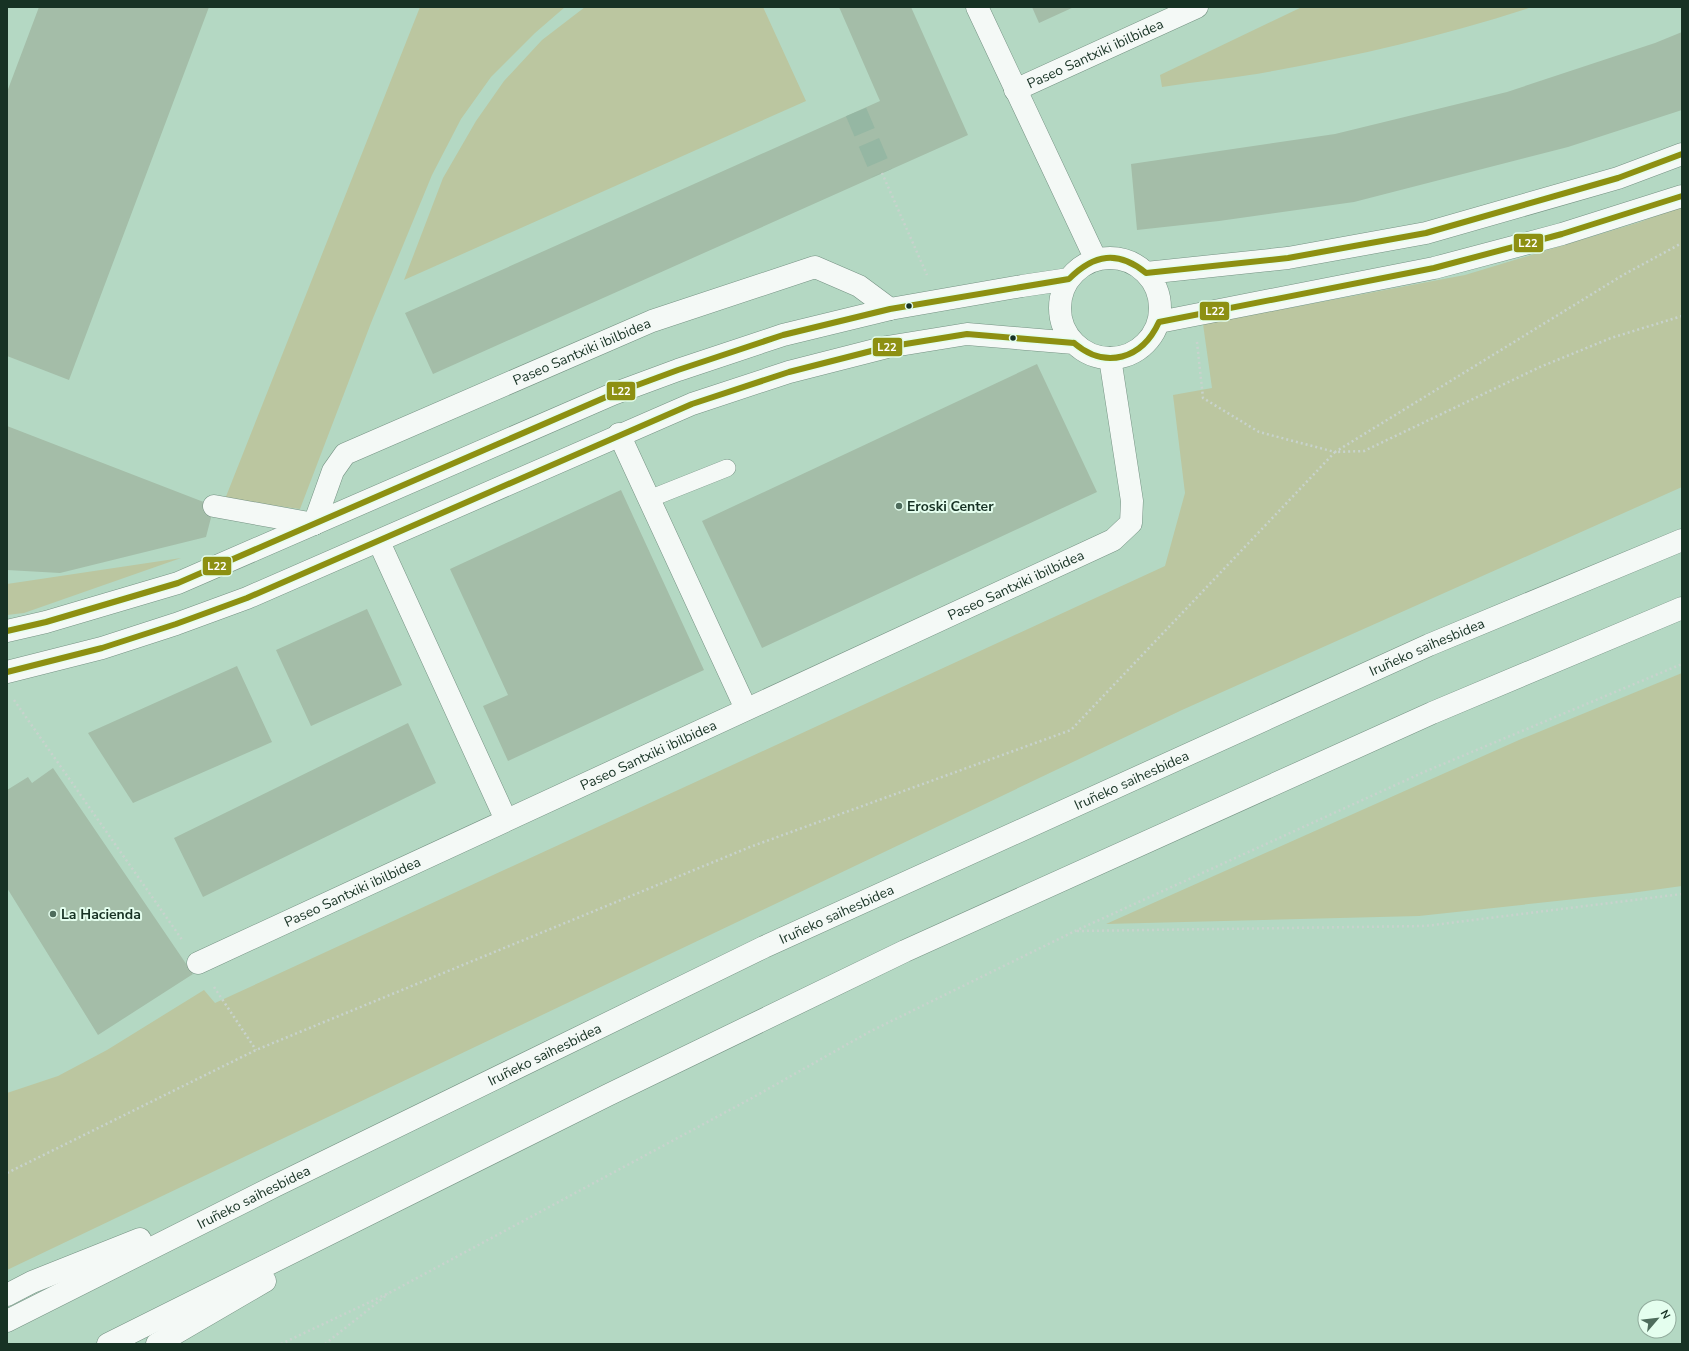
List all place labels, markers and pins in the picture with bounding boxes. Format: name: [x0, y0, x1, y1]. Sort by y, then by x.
unlabelled marker: [904, 301, 914, 311]
unlabelled marker: [1008, 333, 1018, 343]
place label: Eroski Center: [907, 497, 994, 516]
marker: Eroski Center: [894, 501, 904, 511]
place label: La Hacienda: [61, 905, 141, 924]
marker: La Hacienda: [48, 909, 58, 919]

